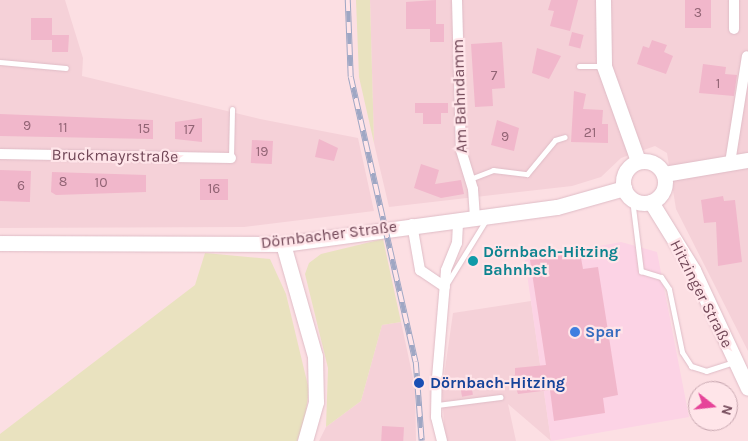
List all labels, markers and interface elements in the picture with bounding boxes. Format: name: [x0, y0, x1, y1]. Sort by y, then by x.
house number: 3: [694, 5, 702, 21]
street label: Am Bahndamm: [448, 39, 472, 153]
house number: 7: [491, 68, 497, 84]
house number: 1: [716, 76, 720, 92]
house number: 9: [23, 118, 31, 134]
house number: 11: [58, 120, 68, 136]
house number: 15: [138, 121, 150, 137]
house number: 17: [183, 122, 195, 138]
house number: 21: [584, 125, 596, 141]
house number: 9: [501, 129, 509, 145]
house number: 19: [256, 144, 268, 160]
street label: Bruckmayrstraße: [51, 145, 179, 167]
house number: 8: [59, 174, 67, 190]
house number: 10: [95, 175, 107, 191]
house number: 6: [17, 178, 25, 194]
house number: 16: [208, 181, 220, 197]
street label: Dörnbacher Straße: [260, 217, 398, 253]
street label: Hitzinger Straße: [666, 237, 736, 351]
place label: Dörnbach-Hitzing Bahnhst: [483, 242, 618, 280]
marker: Dörnbach-Hitzing Bahnhst: [467, 255, 479, 267]
place label: Spar: [585, 322, 621, 342]
marker: Spar: [569, 326, 581, 338]
place label: Dörnbach-Hitzing: [430, 373, 565, 393]
marker: Dörnbach-Hitzing: [412, 376, 426, 390]
north arrow: [688, 381, 738, 431]
text: N: [717, 403, 736, 417]

